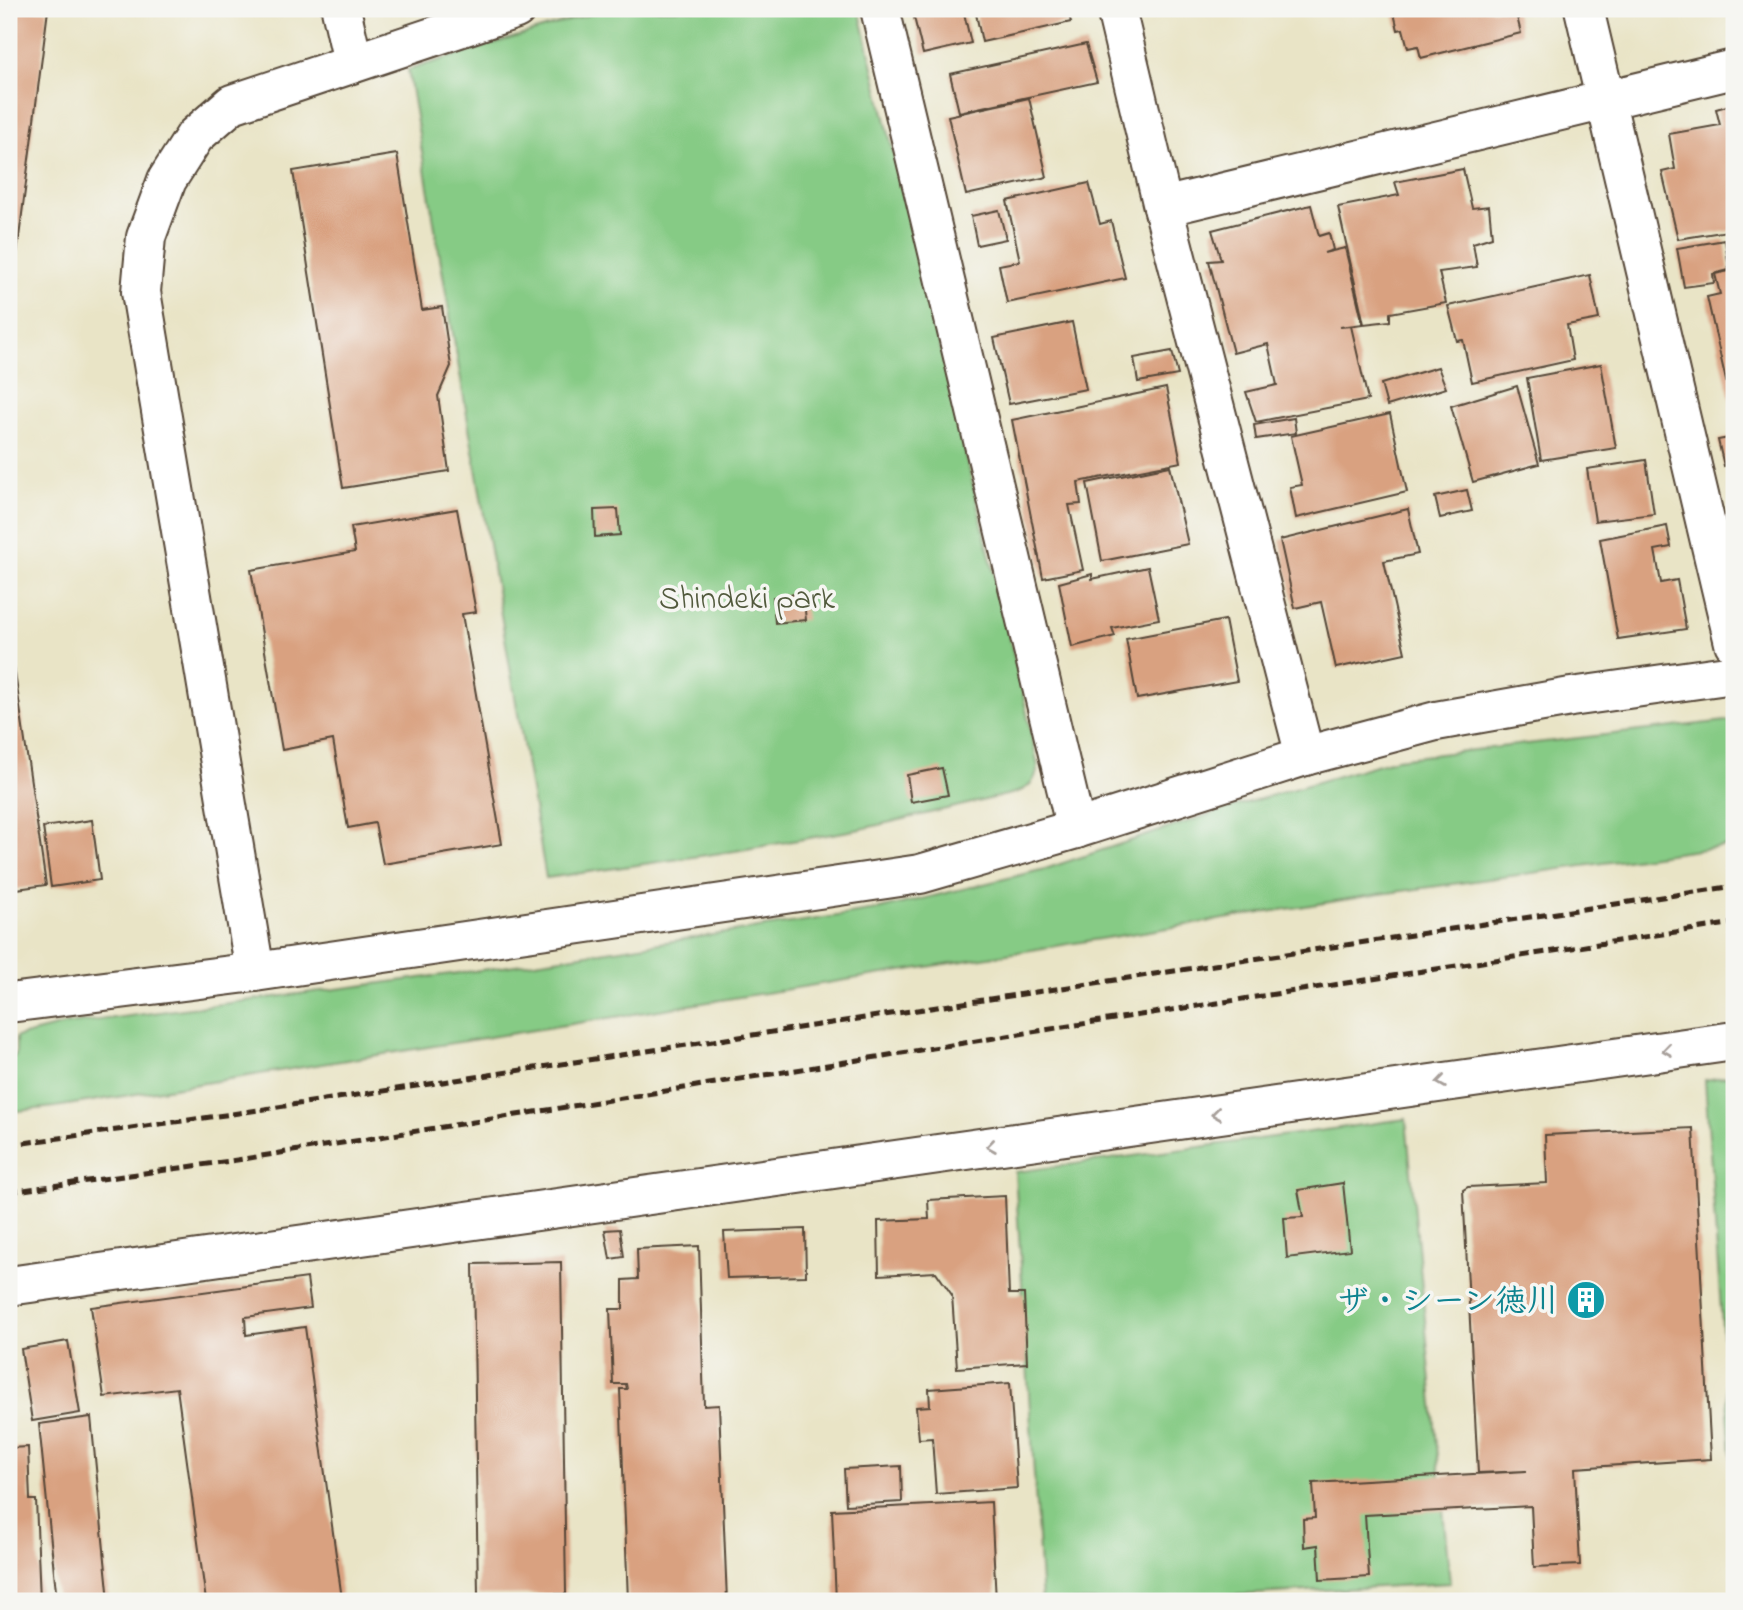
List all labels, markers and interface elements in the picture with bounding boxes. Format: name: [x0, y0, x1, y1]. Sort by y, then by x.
park label: Shindeki park: [659, 577, 836, 624]
one-way arrow: [1661, 1043, 1673, 1058]
one-way arrow: [1436, 1075, 1447, 1090]
one-way arrow: [1210, 1107, 1222, 1122]
one-way arrow: [985, 1139, 997, 1154]
building icon: ザ・シーン徳川: [1565, 1279, 1607, 1321]
place label: ザ・シーン徳川: [1337, 1280, 1559, 1327]

